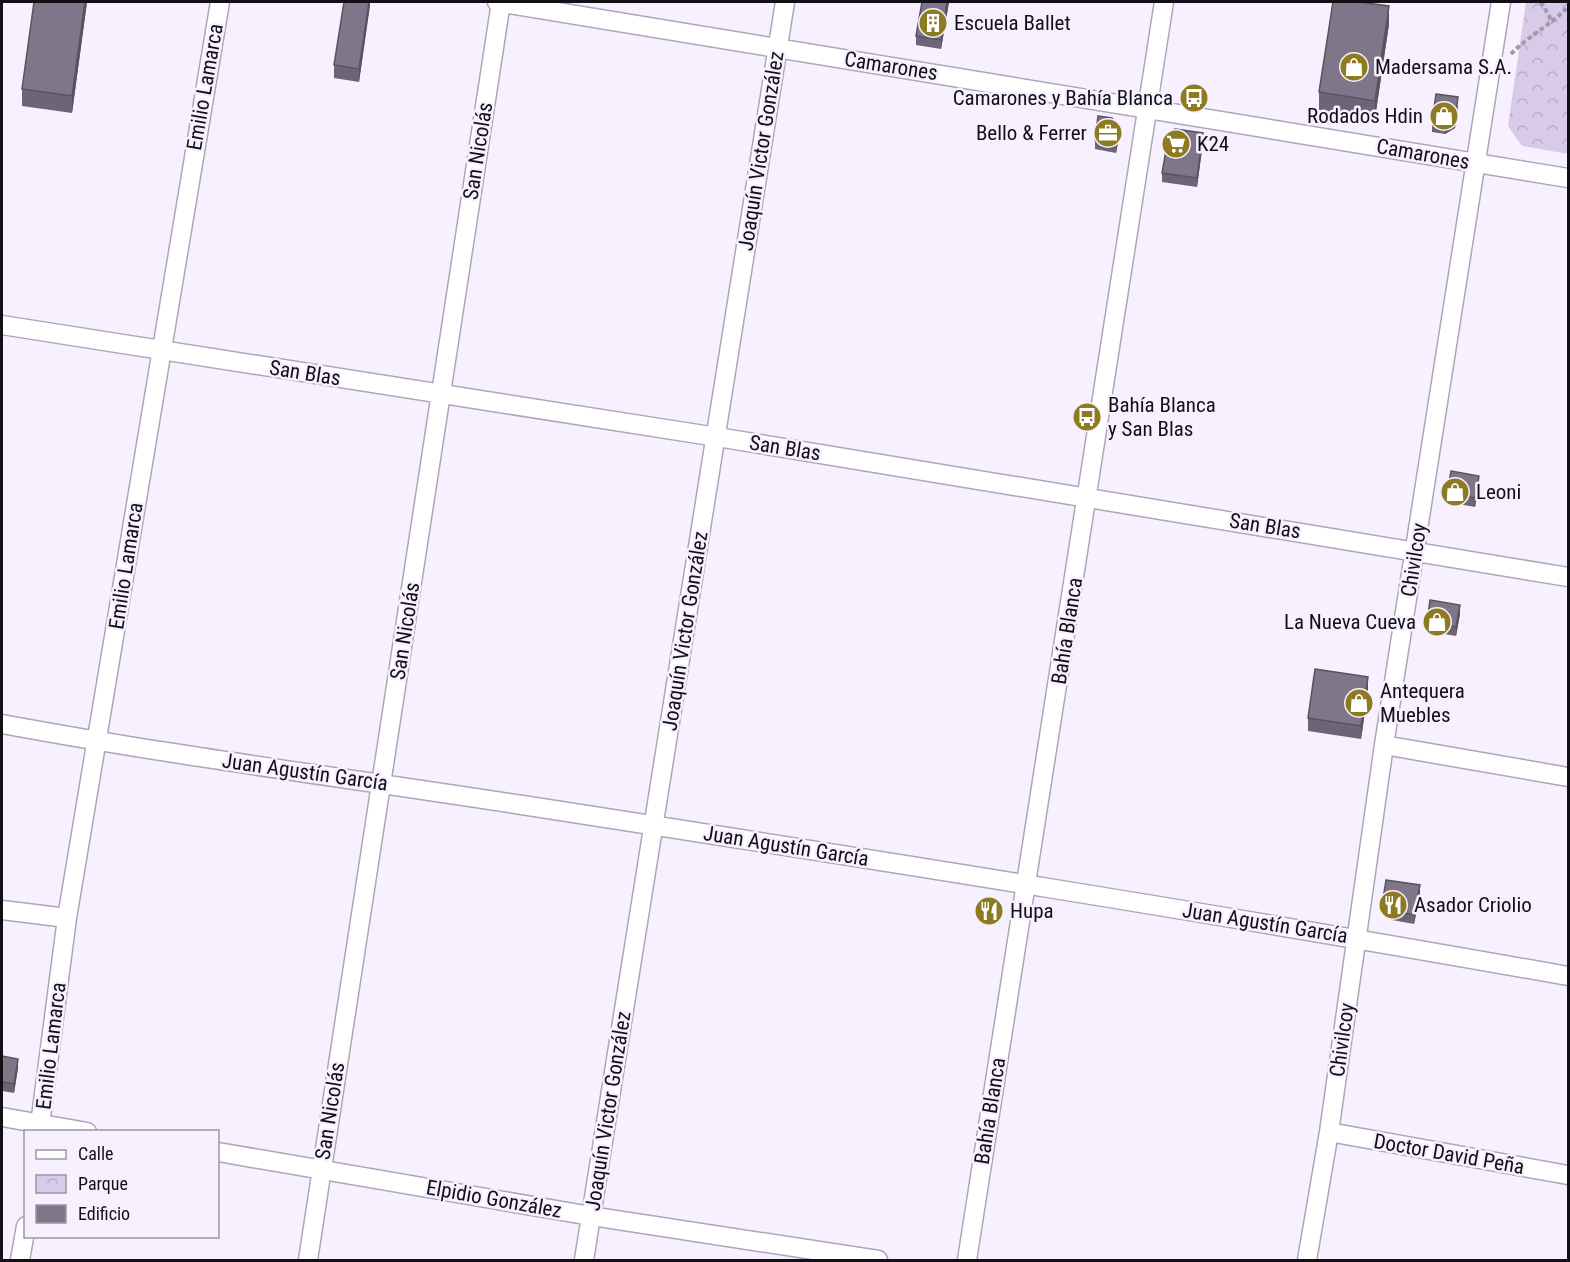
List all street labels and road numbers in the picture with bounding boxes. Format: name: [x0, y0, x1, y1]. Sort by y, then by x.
street label: Emilio Lamarca: [182, 22, 228, 152]
street label: Camarones: [843, 47, 939, 85]
street label: Joaquín Victor González: [733, 50, 789, 252]
street label: San Nicolás: [458, 100, 498, 202]
street label: Camarones: [1375, 134, 1471, 174]
street label: San Blas: [268, 356, 342, 390]
street label: San Blas: [748, 431, 822, 465]
street label: Emilio Lamarca: [104, 501, 148, 631]
street label: San Blas: [1228, 509, 1302, 543]
street label: Chivilcoy: [1396, 521, 1432, 599]
street label: Joaquín Victor González: [657, 530, 713, 732]
street label: Bahía Blanca: [1047, 576, 1087, 686]
street label: San Nicolás: [385, 580, 425, 682]
street label: Juan Agustín García: [221, 748, 389, 796]
street label: Juan Agustín García: [702, 821, 870, 871]
street label: Juan Agustín García: [1181, 898, 1349, 948]
street label: Emilio Lamarca: [31, 981, 71, 1111]
street label: Chivilcoy: [1325, 1001, 1359, 1078]
street label: Joaquín Victor González: [580, 1010, 636, 1212]
street label: Bahía Blanca: [970, 1056, 1010, 1166]
street label: San Nicolás: [310, 1060, 350, 1162]
street label: Doctor David Peña: [1372, 1129, 1526, 1179]
street label: Elpidio González: [424, 1175, 564, 1223]

